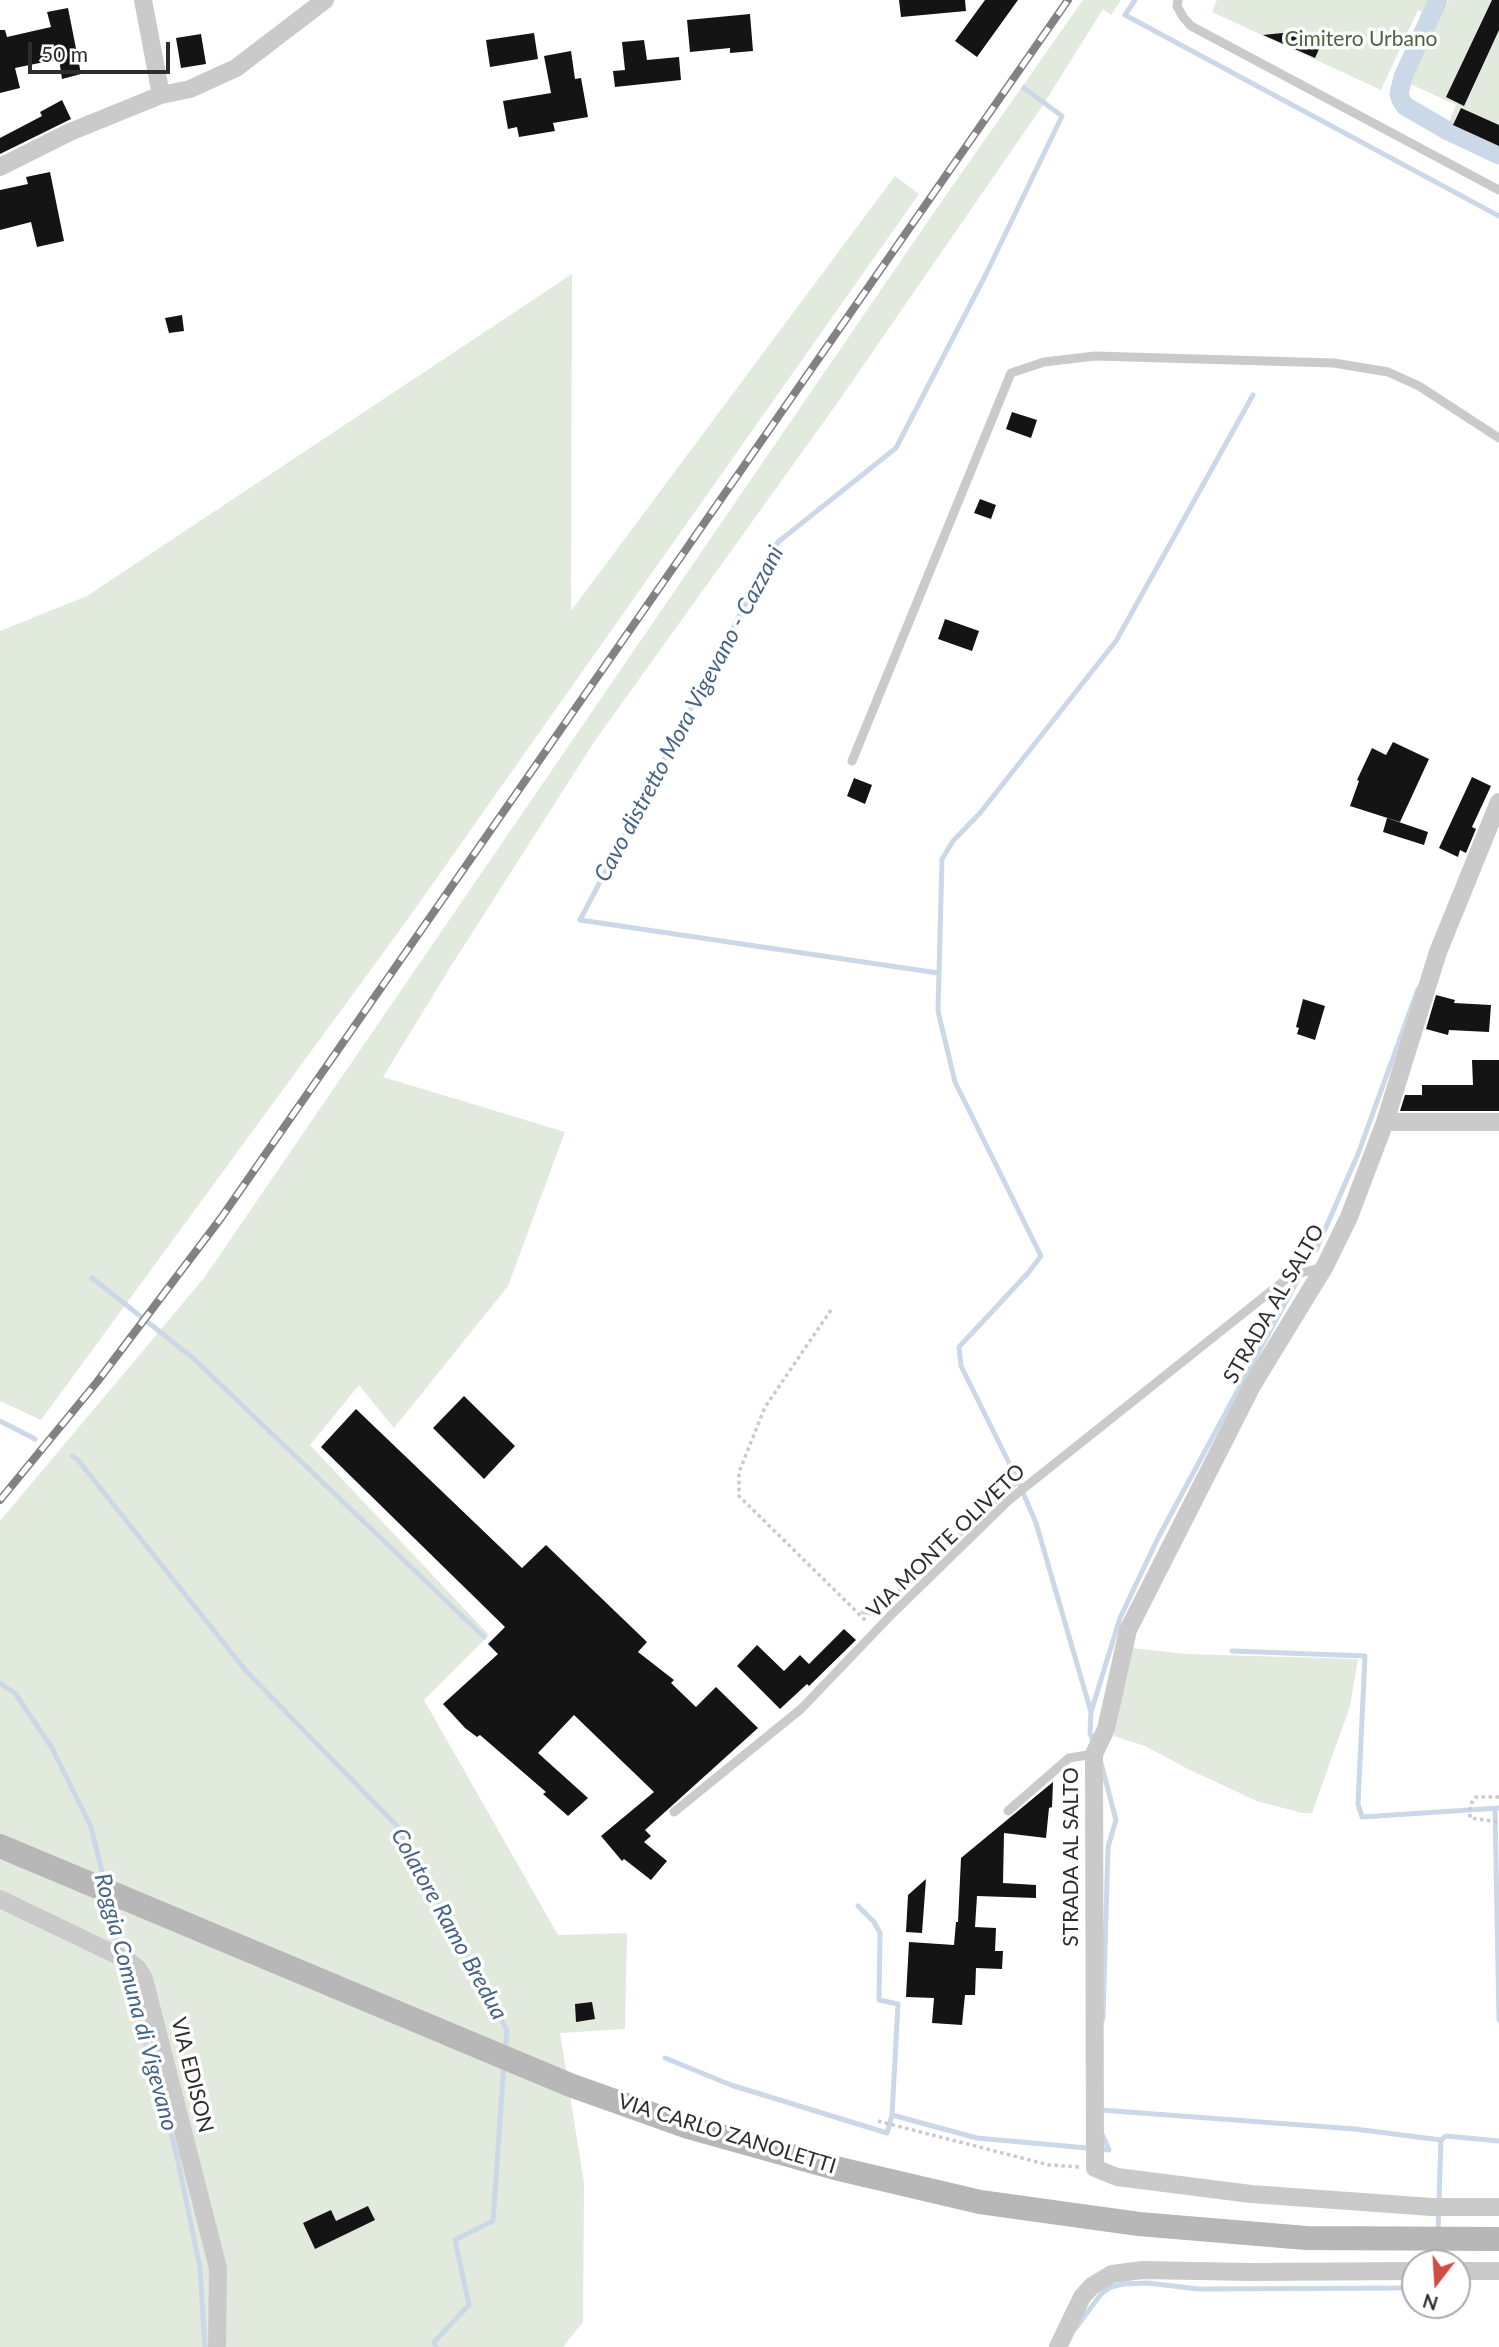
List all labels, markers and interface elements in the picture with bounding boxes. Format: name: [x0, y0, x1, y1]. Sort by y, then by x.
park label: Cimitero Urbano: [1284, 26, 1438, 52]
scale bar: [32, 28, 173, 72]
text: 50 m: [41, 41, 88, 66]
water label: Cavo distretto Mora Vigevano - Cazzani: [588, 541, 790, 887]
street label: STRADA AL SALTO: [1218, 1220, 1330, 1388]
street label: VIA MONTE OLIVETO: [862, 1459, 1030, 1623]
street label: STRADA AL SALTO: [1058, 1767, 1084, 1947]
water label: Colatore Ramo Bredua: [385, 1823, 513, 2025]
water label: Roggia Comuna di Vigevano: [88, 1870, 184, 2134]
street label: VIA EDISON: [166, 2015, 218, 2135]
street label: VIA CARLO ZANOLETTI: [615, 2089, 839, 2179]
north arrow: [1401, 2249, 1471, 2319]
text: N: [1420, 2290, 1441, 2316]

